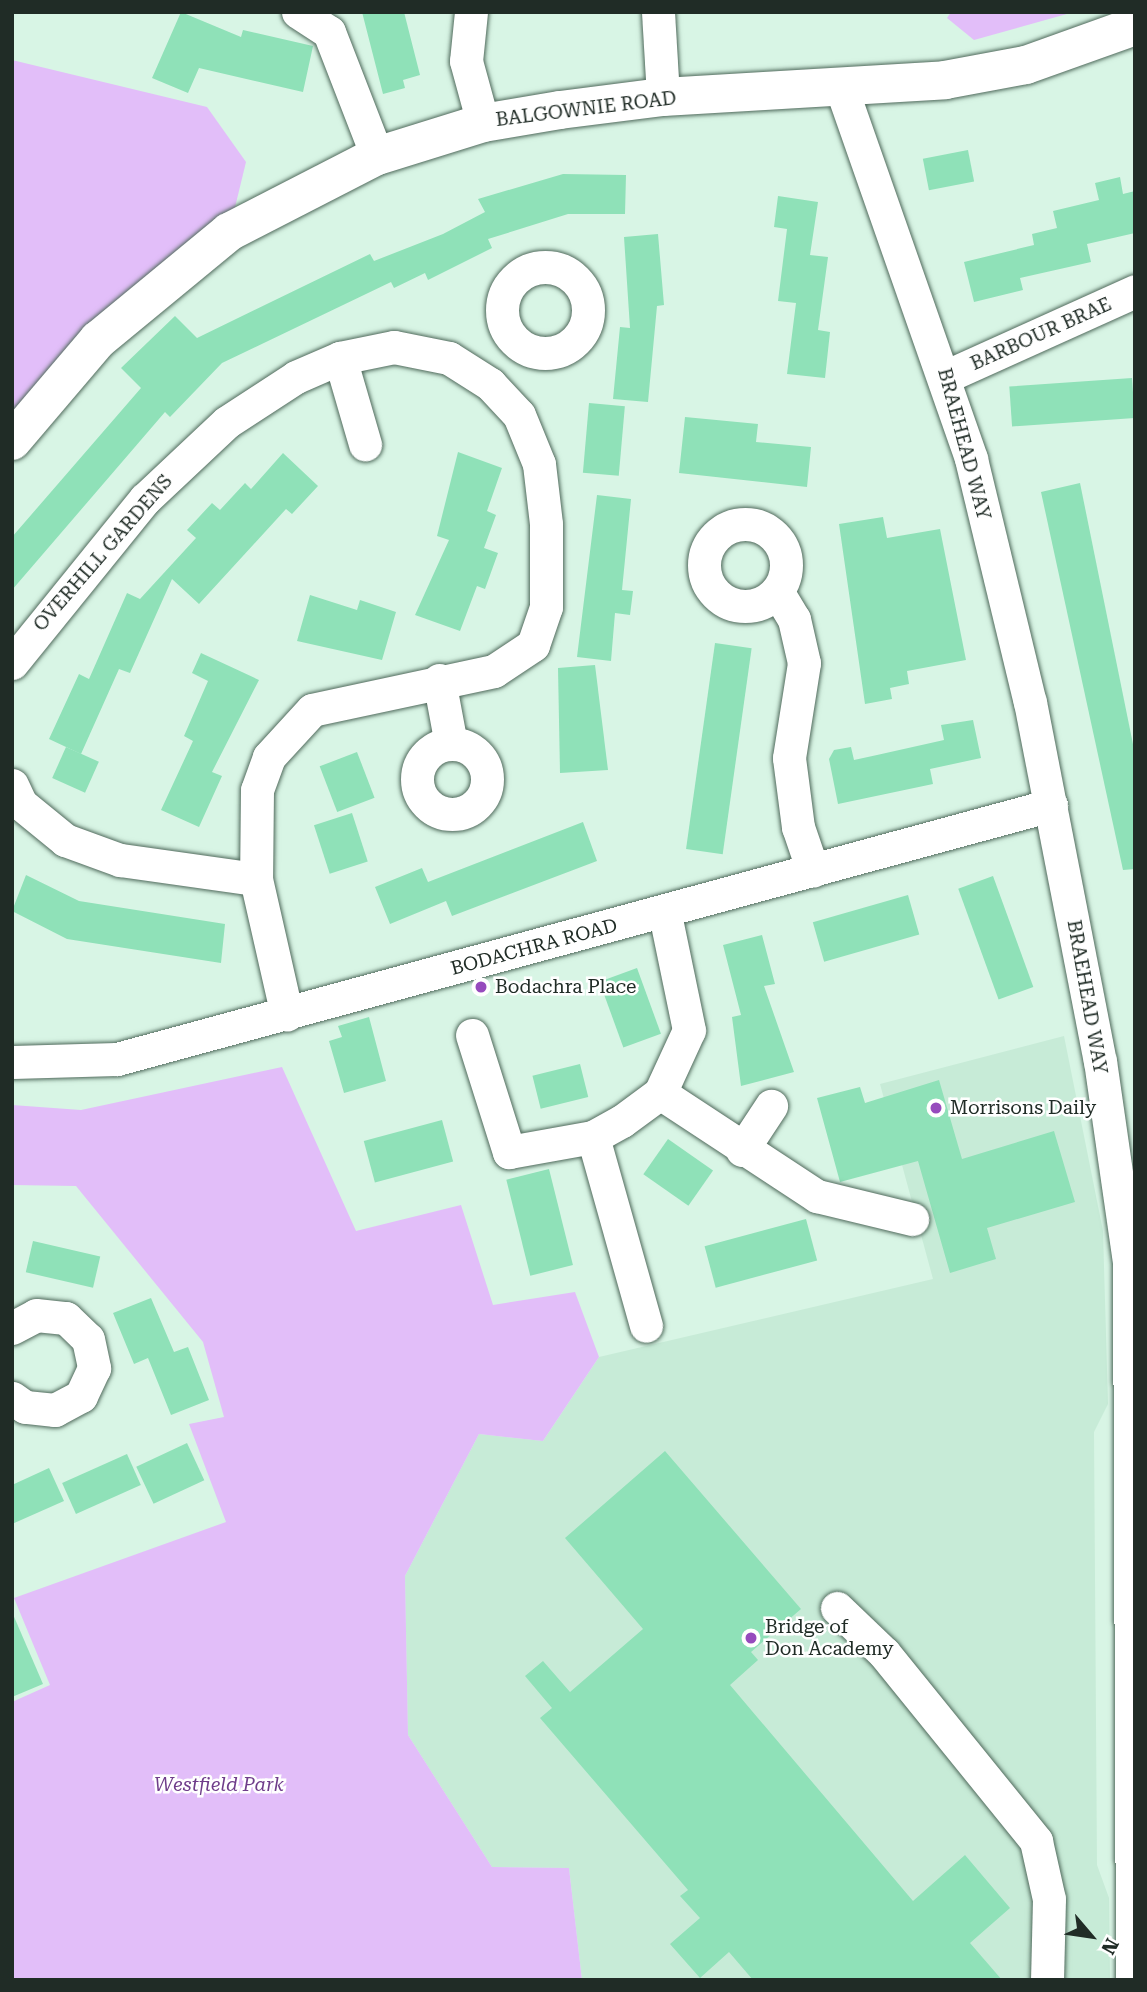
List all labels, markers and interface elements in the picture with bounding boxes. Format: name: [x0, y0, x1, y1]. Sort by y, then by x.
street label: BALGOWNIE ROAD: [494, 87, 678, 131]
street label: BARBOUR BRAE: [967, 293, 1115, 375]
street label: BRAEHEAD WAY: [933, 366, 995, 522]
street label: OVERHILL GARDENS: [29, 470, 177, 636]
street label: BODACHRA ROAD: [448, 914, 620, 980]
street label: BRAEHEAD WAY: [1062, 918, 1112, 1076]
place label: Bodachra Place: [495, 976, 636, 998]
marker: Bodachra Place: [473, 979, 489, 995]
place label: Morrisons Daily: [950, 1097, 1096, 1119]
marker: Morrisons Daily: [928, 1100, 944, 1116]
place label: Bridge of Don Academy: [765, 1616, 893, 1660]
marker: Bridge of Don Academy: [743, 1630, 759, 1646]
park label: Westfield Park: [154, 1774, 284, 1796]
north arrow: [1056, 1901, 1126, 1971]
text: N: [1096, 1934, 1123, 1958]

